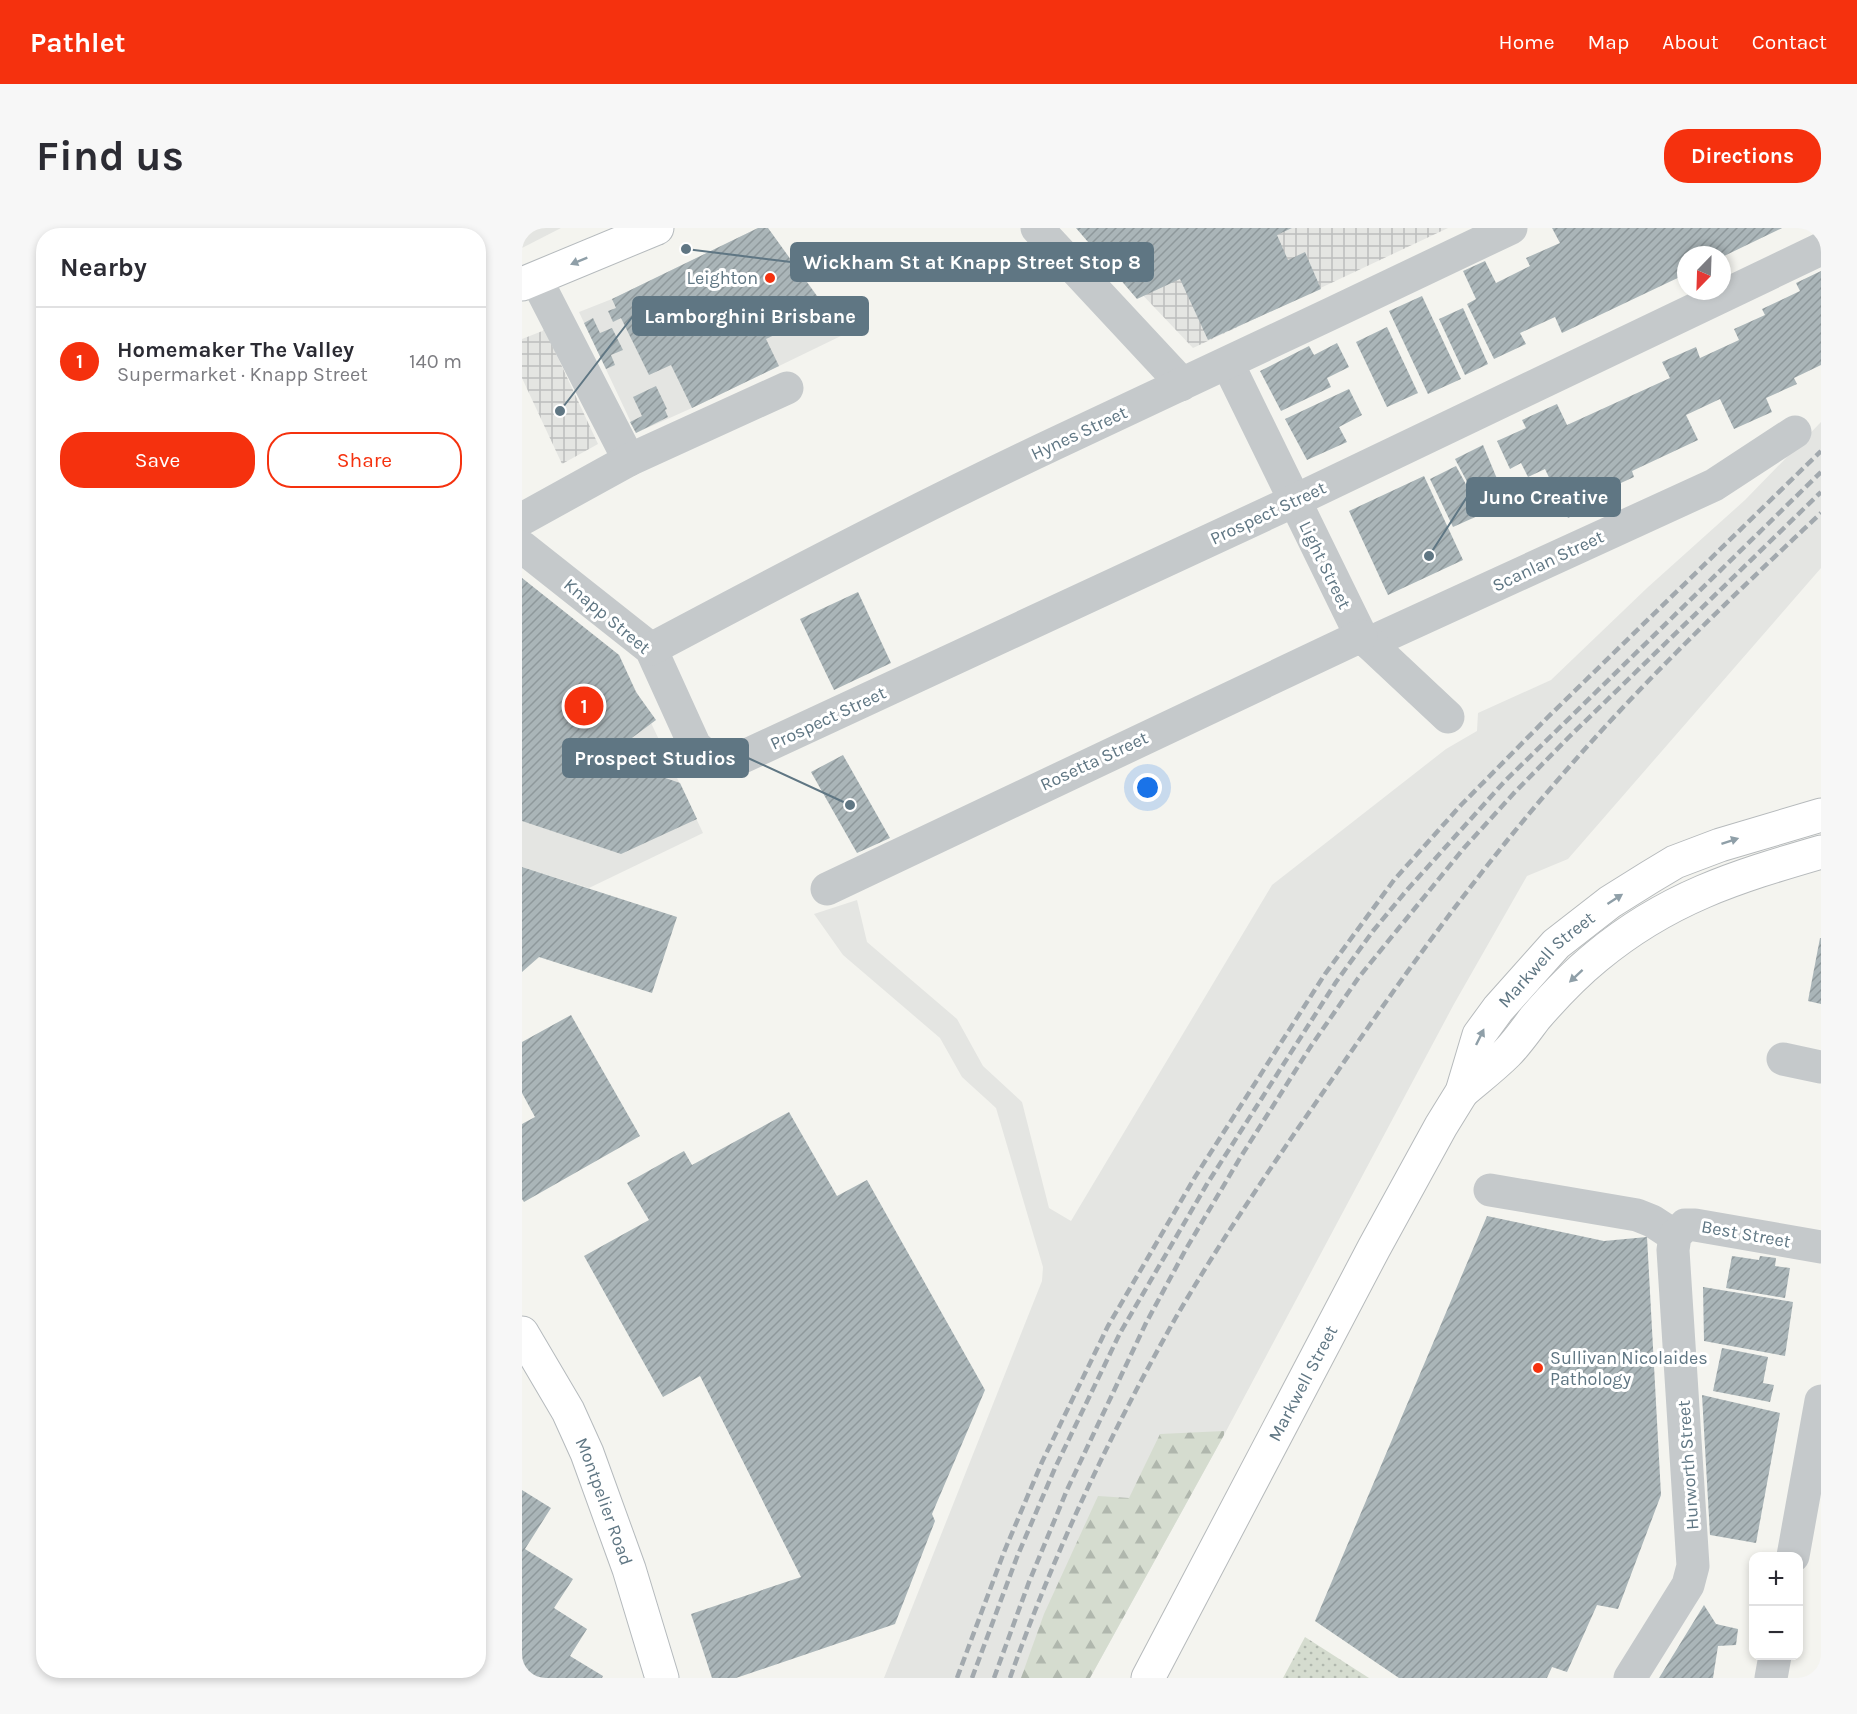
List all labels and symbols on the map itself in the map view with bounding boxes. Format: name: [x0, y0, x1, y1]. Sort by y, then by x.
callout: Wickham St at Knapp Street Stop 8: [791, 243, 1153, 281]
north arrow: [1677, 246, 1731, 300]
text: Wickham St at Knapp Street Stop 8: [803, 251, 1141, 274]
one-way arrow: [569, 256, 587, 266]
place label: Leighton: [686, 267, 758, 289]
marker: Leighton: [763, 271, 777, 285]
callout: Lamborghini Brisbane: [633, 297, 868, 335]
text: Lamborghini Brisbane: [644, 305, 856, 328]
street label: Hynes Street: [1027, 401, 1131, 465]
street label: Prospect Street: [1207, 476, 1330, 549]
callout: Juno Creative: [1467, 478, 1620, 516]
text: Juno Creative: [1480, 486, 1608, 509]
street label: Light Street: [1294, 517, 1356, 613]
street label: Scanlan Street: [1489, 525, 1607, 596]
street label: Knapp Street: [559, 573, 655, 659]
street label: Prospect Street: [767, 681, 890, 754]
pin: 1: [564, 684, 604, 728]
street label: Rosetta Street: [1036, 726, 1152, 796]
callout: Prospect Studios: [563, 739, 748, 777]
text: Prospect Studios: [574, 747, 736, 770]
your location: [1133, 773, 1162, 802]
one-way arrow: [1721, 836, 1739, 846]
one-way arrow: [1607, 893, 1624, 904]
street label: Markwell Street: [1493, 907, 1599, 1012]
one-way arrow: [1568, 969, 1583, 983]
one-way arrow: [1476, 1028, 1485, 1045]
street label: Best Street: [1700, 1215, 1793, 1253]
street label: Markwell Street: [1263, 1321, 1343, 1445]
place label: Sullivan Nicolaides Pathology: [1550, 1347, 1708, 1390]
marker: Sullivan Nicolaides Pathology: [1531, 1361, 1545, 1375]
street label: Hurworth Street: [1672, 1399, 1704, 1531]
street label: Montpelier Road: [570, 1434, 638, 1568]

